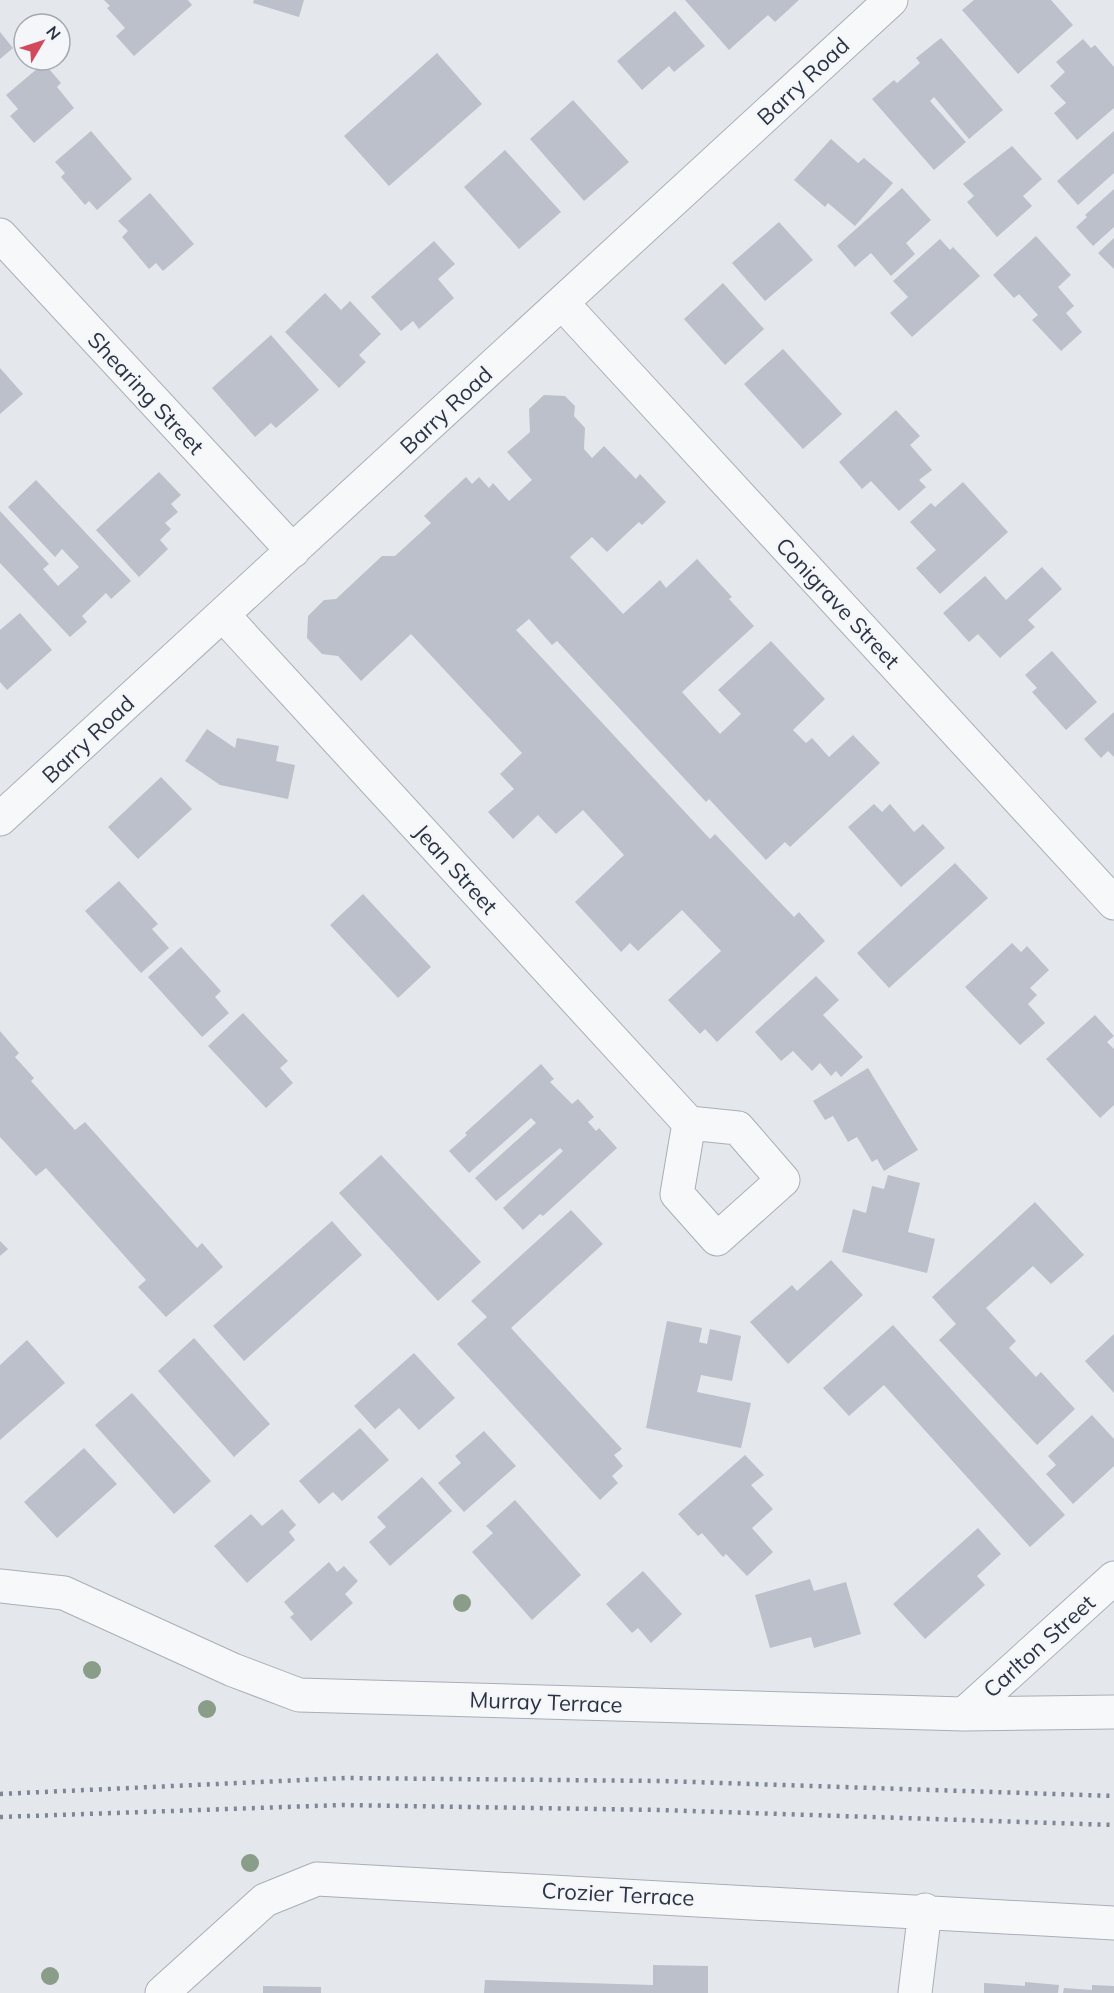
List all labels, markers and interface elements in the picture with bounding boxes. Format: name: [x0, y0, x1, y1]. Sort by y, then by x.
north arrow: [12, 12, 72, 72]
text: N: [42, 22, 65, 44]
street label: Barry Road: [751, 31, 855, 131]
street label: Shearing Street: [82, 326, 210, 460]
street label: Barry Road: [394, 360, 498, 460]
street label: Conigrave Street: [770, 532, 906, 675]
street label: Barry Road: [36, 689, 140, 789]
street label: Jean Street: [408, 818, 504, 920]
street label: Carlton Street: [977, 1588, 1101, 1703]
street label: Murray Terrace: [469, 1685, 623, 1719]
street label: Crozier Terrace: [541, 1876, 695, 1912]

